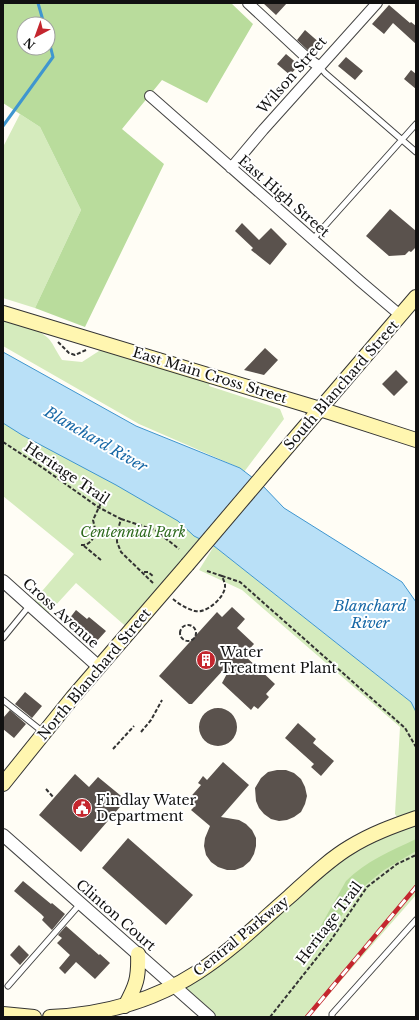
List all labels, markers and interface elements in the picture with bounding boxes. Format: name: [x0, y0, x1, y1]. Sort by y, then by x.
north arrow: [16, 16, 56, 56]
street label: Wilson Street: [253, 32, 331, 118]
text: N: [20, 34, 38, 52]
street label: East High Street: [235, 151, 334, 241]
street label: South Blanchard Street: [280, 316, 403, 454]
street label: East Main Cross Street: [130, 343, 290, 407]
water label: Blanchard River: [40, 401, 152, 477]
street label: Heritage Trail: [21, 438, 113, 508]
park label: Centennial Park: [80, 523, 186, 541]
street label: Cross Avenue: [19, 574, 103, 652]
water label: Blanchard River: [333, 596, 406, 632]
street label: North Blanchard Street: [34, 604, 155, 744]
place label: Water Treatment Plant: [219, 643, 337, 677]
building icon: Water Treatment Plant: [195, 649, 217, 671]
place label: Findlay Water Department: [96, 791, 197, 825]
public building icon: Findlay Water Department: [71, 797, 93, 819]
street label: Clinton Court: [72, 875, 160, 955]
street label: Heritage Trail: [292, 878, 366, 968]
street label: Central Parkway: [190, 892, 293, 980]

